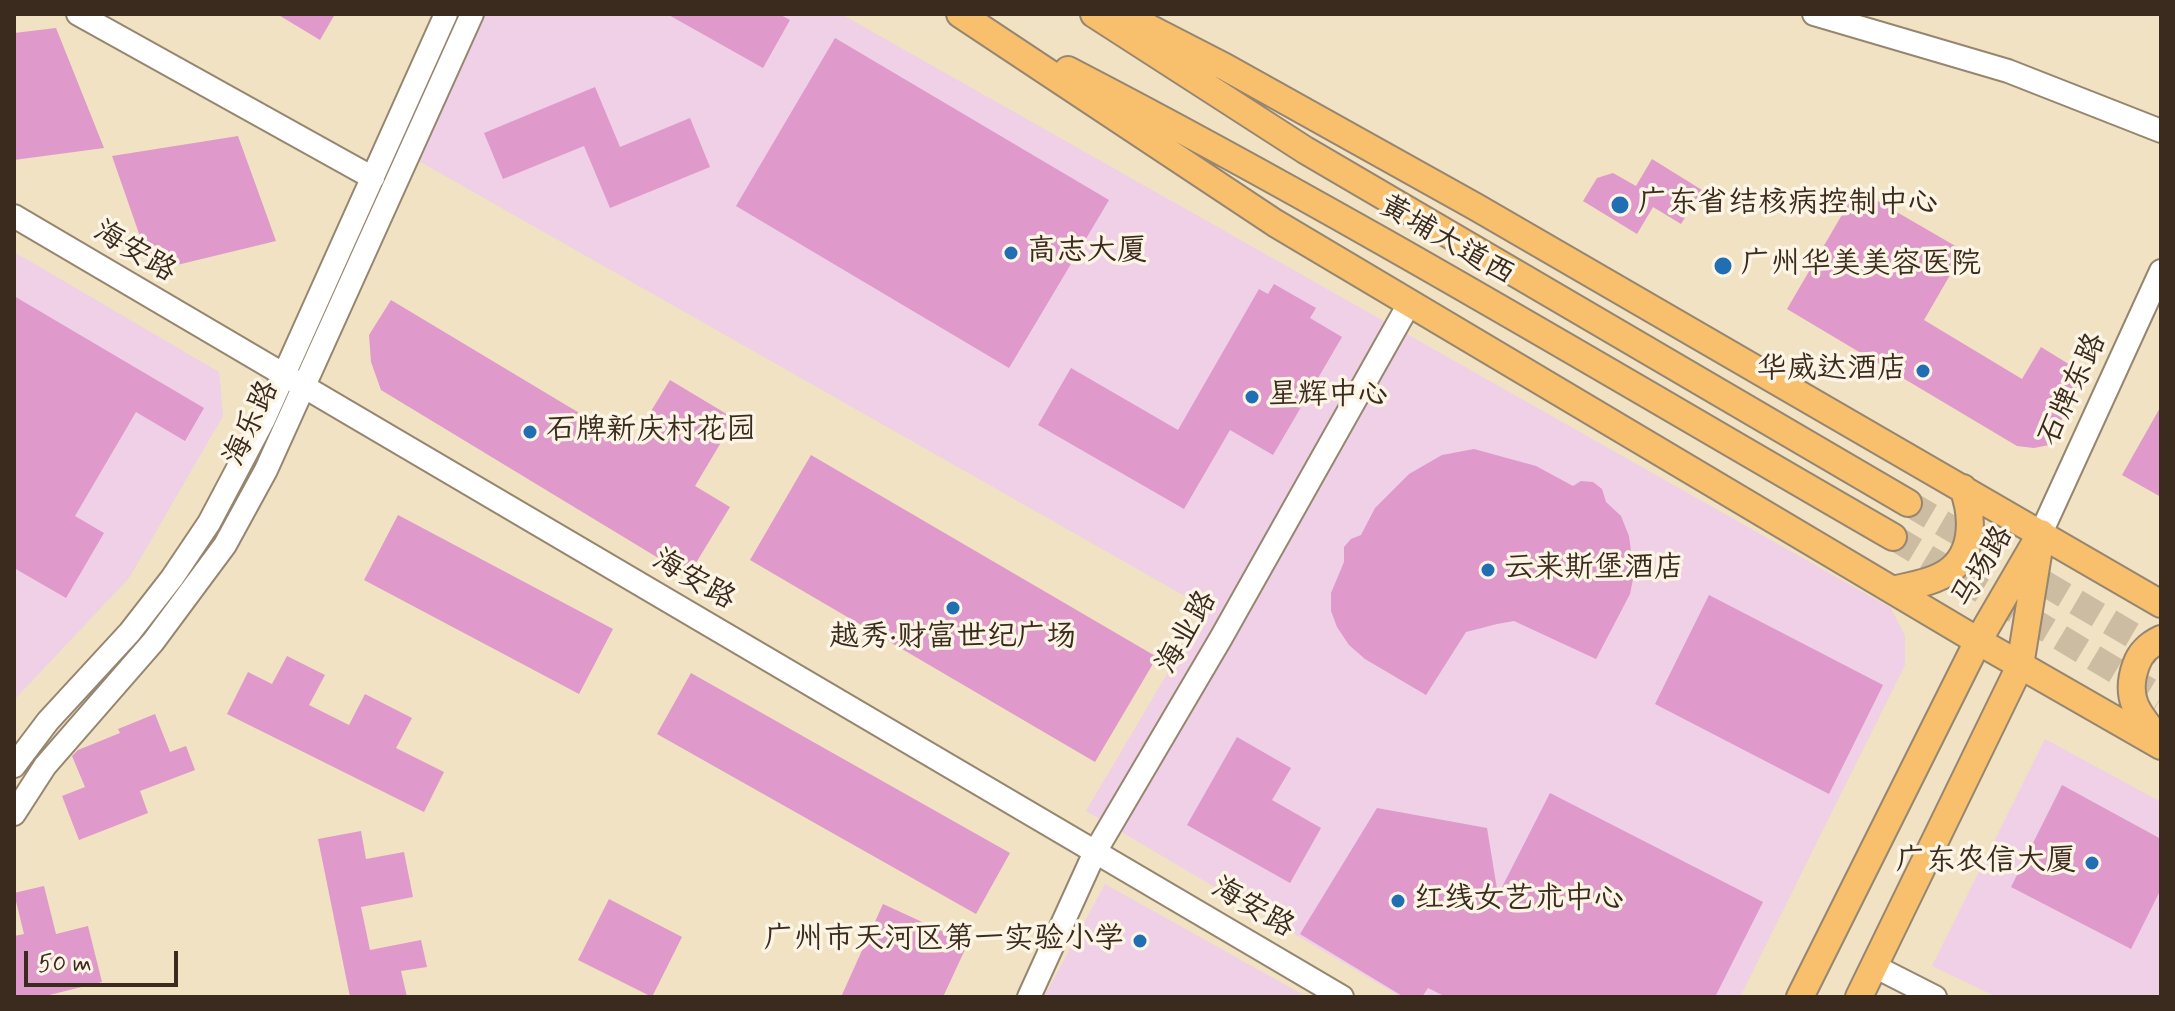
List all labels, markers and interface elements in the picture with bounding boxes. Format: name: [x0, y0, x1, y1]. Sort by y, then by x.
place label: 广东省结核病控制中心: [1638, 187, 1938, 223]
street label: 黄埔大道西: [1372, 189, 1520, 295]
marker: 广东省结核病控制中心: [1609, 194, 1631, 216]
street label: 海安路: [86, 214, 182, 292]
place label: 高志大厦: [1027, 235, 1147, 271]
marker: 高志大厦: [1002, 244, 1020, 262]
place label: 广州华美美容医院: [1741, 248, 1981, 284]
marker: 广州华美美容医院: [1712, 255, 1734, 277]
street label: 石牌东路: [2032, 328, 2116, 452]
place label: 华威达酒店: [1757, 353, 1907, 389]
marker: 华威达酒店: [1914, 362, 1932, 380]
street label: 海乐路: [218, 376, 288, 472]
place label: 星辉中心: [1268, 379, 1388, 415]
marker: 星辉中心: [1243, 388, 1261, 406]
place label: 石牌新庆村花园: [546, 414, 756, 450]
marker: 石牌新庆村花园: [521, 423, 539, 441]
street label: 马场路: [1945, 520, 2023, 616]
street label: 海安路: [645, 543, 741, 619]
place label: 云来斯堡酒店: [1504, 552, 1684, 588]
marker: 云来斯堡酒店: [1479, 561, 1497, 579]
street label: 海业路: [1150, 585, 1226, 681]
marker: 越秀·财富世纪广场: [944, 599, 962, 617]
place label: 越秀·财富世纪广场: [830, 621, 1076, 657]
place label: 广东农信大厦: [1896, 845, 2076, 881]
marker: 广东农信大厦: [2083, 854, 2101, 872]
street label: 海安路: [1204, 871, 1300, 947]
place label: 红线女艺术中心: [1414, 883, 1624, 919]
marker: 红线女艺术中心: [1389, 892, 1407, 910]
place label: 广州市天河区第一实验小学: [764, 923, 1124, 959]
marker: 广州市天河区第一实验小学: [1131, 932, 1149, 950]
scale bar: [28, 935, 182, 985]
text: 50 m: [38, 949, 92, 980]

